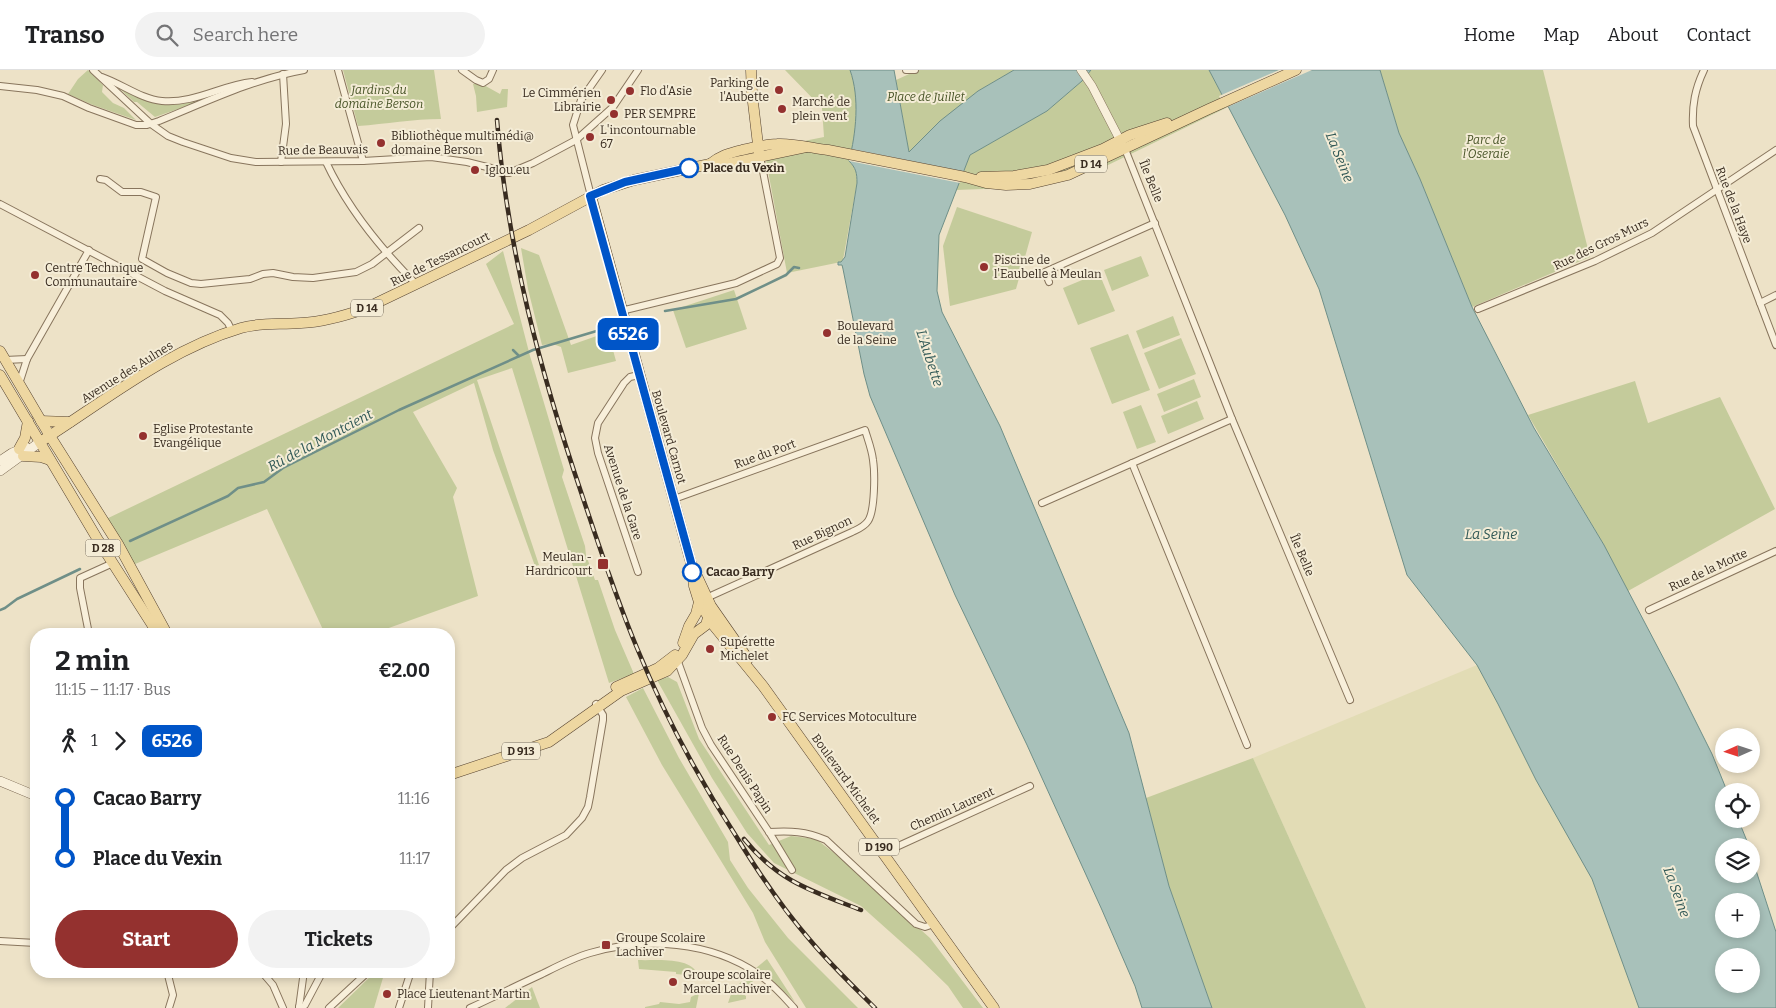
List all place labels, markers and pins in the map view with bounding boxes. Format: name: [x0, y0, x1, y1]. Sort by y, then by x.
place label: Parking de l'Aubette: [710, 76, 769, 104]
place label: Flo d'Asie: [640, 84, 692, 98]
marker: Parking de l'Aubette: [773, 84, 785, 96]
marker: Flo d'Asie: [624, 85, 636, 97]
place label: Le Cimmérien Librairie: [522, 86, 601, 114]
marker: Le Cimmérien Librairie: [605, 94, 617, 106]
place label: Marché de plein vent: [792, 95, 850, 123]
marker: Marché de plein vent: [776, 103, 788, 115]
place label: PER SEMPRE: [624, 107, 696, 121]
marker: PER SEMPRE: [608, 108, 620, 120]
place label: L'incontournable 67: [600, 123, 696, 151]
place label: Bibliothèque multimédi@ domaine Berson: [391, 129, 534, 157]
marker: L'incontournable 67: [584, 131, 596, 143]
marker: Bibliothèque multimédi@ domaine Berson: [375, 137, 387, 149]
marker: Place du Vexin: [679, 158, 699, 178]
place label: Place du Vexin: [703, 161, 785, 175]
place label: Iglou.eu: [485, 163, 530, 177]
marker: Iglou.eu: [469, 164, 481, 176]
place label: Piscine de l'Eaubelle à Meulan: [994, 253, 1102, 281]
place label: Centre Technique Communautaire: [45, 261, 143, 289]
marker: Piscine de l'Eaubelle à Meulan: [978, 261, 990, 273]
marker: Centre Technique Communautaire: [29, 269, 41, 281]
place label: Boulevard de la Seine: [837, 319, 897, 347]
marker: Boulevard de la Seine: [821, 327, 833, 339]
place label: Eglise Protestante Evangélique: [153, 422, 253, 450]
marker: Eglise Protestante Evangélique: [137, 430, 149, 442]
place label: Meulan - Hardricourt: [525, 550, 593, 578]
marker: Meulan - Hardricourt: [596, 557, 610, 571]
marker: Cacao Barry: [682, 562, 702, 582]
place label: Cacao Barry: [706, 565, 775, 579]
place label: Supérette Michelet: [720, 635, 775, 663]
marker: Supérette Michelet: [704, 643, 716, 655]
place label: FC Services Motoculture: [782, 710, 917, 724]
marker: FC Services Motoculture: [766, 711, 778, 723]
place label: Groupe Scolaire Lachiver: [616, 931, 705, 959]
marker: Groupe Scolaire Lachiver: [600, 939, 612, 951]
place label: Groupe scolaire Marcel Lachiver: [683, 968, 772, 996]
marker: Groupe scolaire Marcel Lachiver: [667, 976, 679, 988]
place label: Place Lieutenant Martin: [397, 987, 530, 1001]
marker: Place Lieutenant Martin: [381, 988, 393, 1000]

